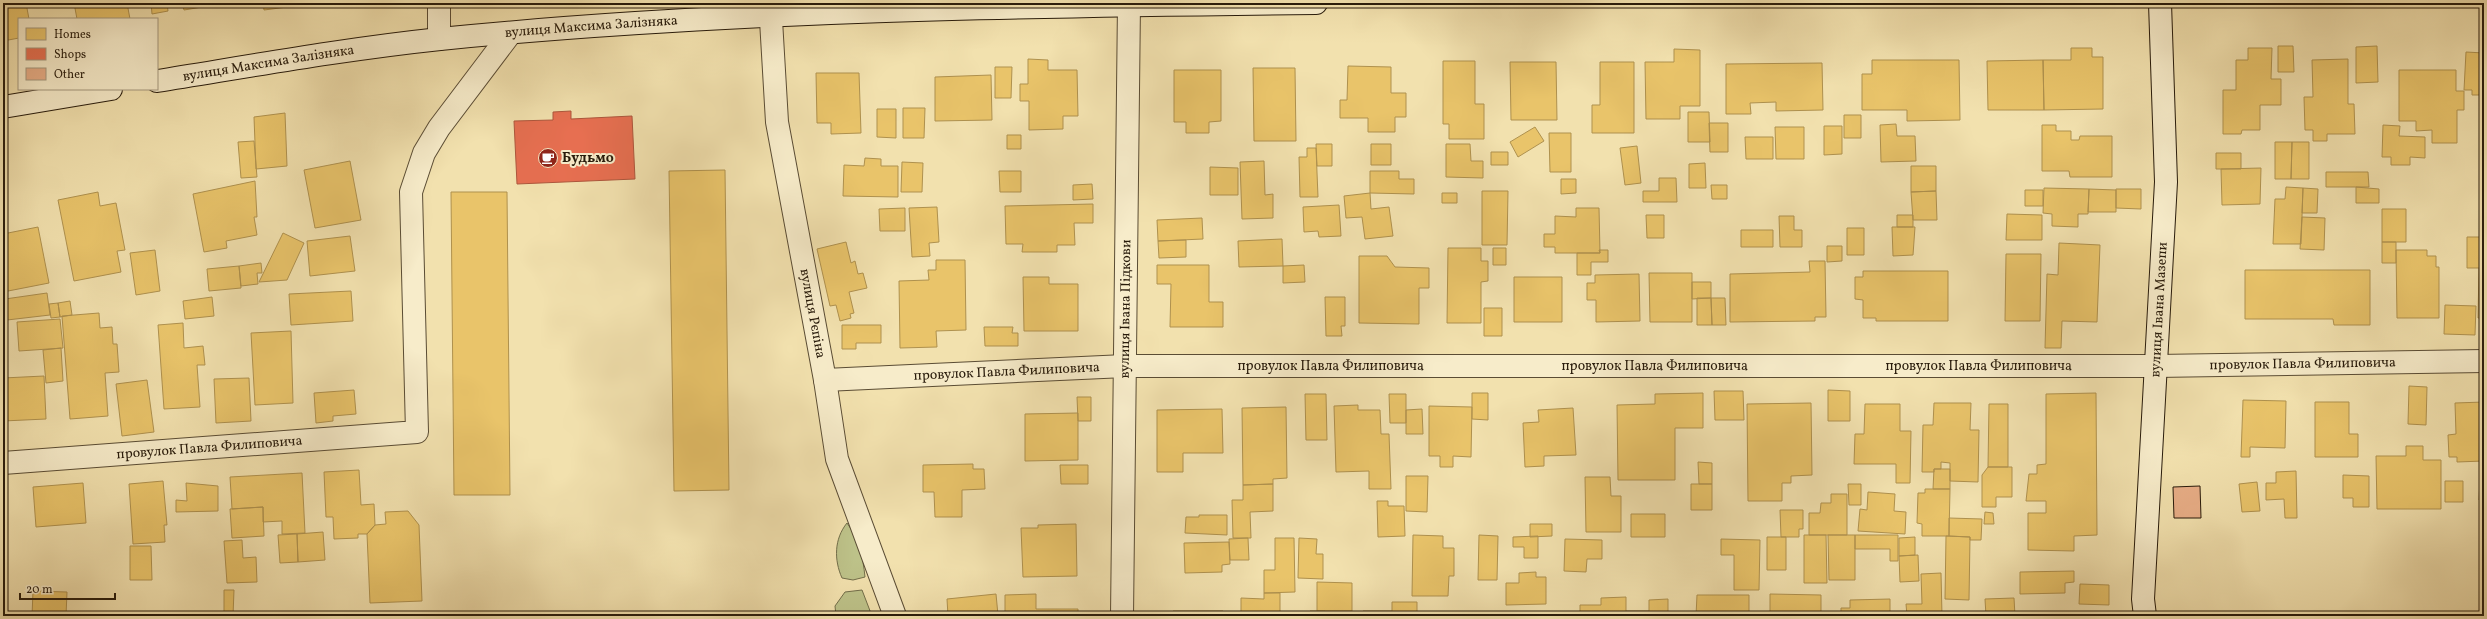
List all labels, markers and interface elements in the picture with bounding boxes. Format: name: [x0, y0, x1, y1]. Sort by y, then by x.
street label: вулиця Максима Залізняка: [504, 11, 678, 42]
legend: [18, 18, 158, 90]
text: Homes: [54, 27, 91, 43]
street label: вулиця Максима Залізняка: [181, 40, 356, 86]
text: Shops: [54, 47, 86, 63]
text: Other: [54, 67, 85, 83]
cafe icon: Будьмо: [537, 147, 559, 169]
place label: Будьмо: [562, 149, 614, 168]
street label: вулиця Івана Підкови: [1115, 239, 1136, 379]
street label: вулиця Івана Мазепи: [2146, 241, 2172, 378]
street label: вулиця Рєпіна: [795, 267, 830, 360]
street label: провулок Павла Филиповича: [2209, 353, 2396, 375]
street label: провулок Павла Филиповича: [1237, 357, 1424, 376]
street label: провулок Павла Филиповича: [1561, 357, 1748, 376]
street label: провулок Павла Филиповича: [1885, 357, 2072, 376]
street label: провулок Павла Филиповича: [913, 358, 1100, 385]
street label: провулок Павла Филиповича: [116, 431, 303, 464]
scale bar: [20, 575, 115, 601]
text: 20 m: [26, 582, 53, 598]

